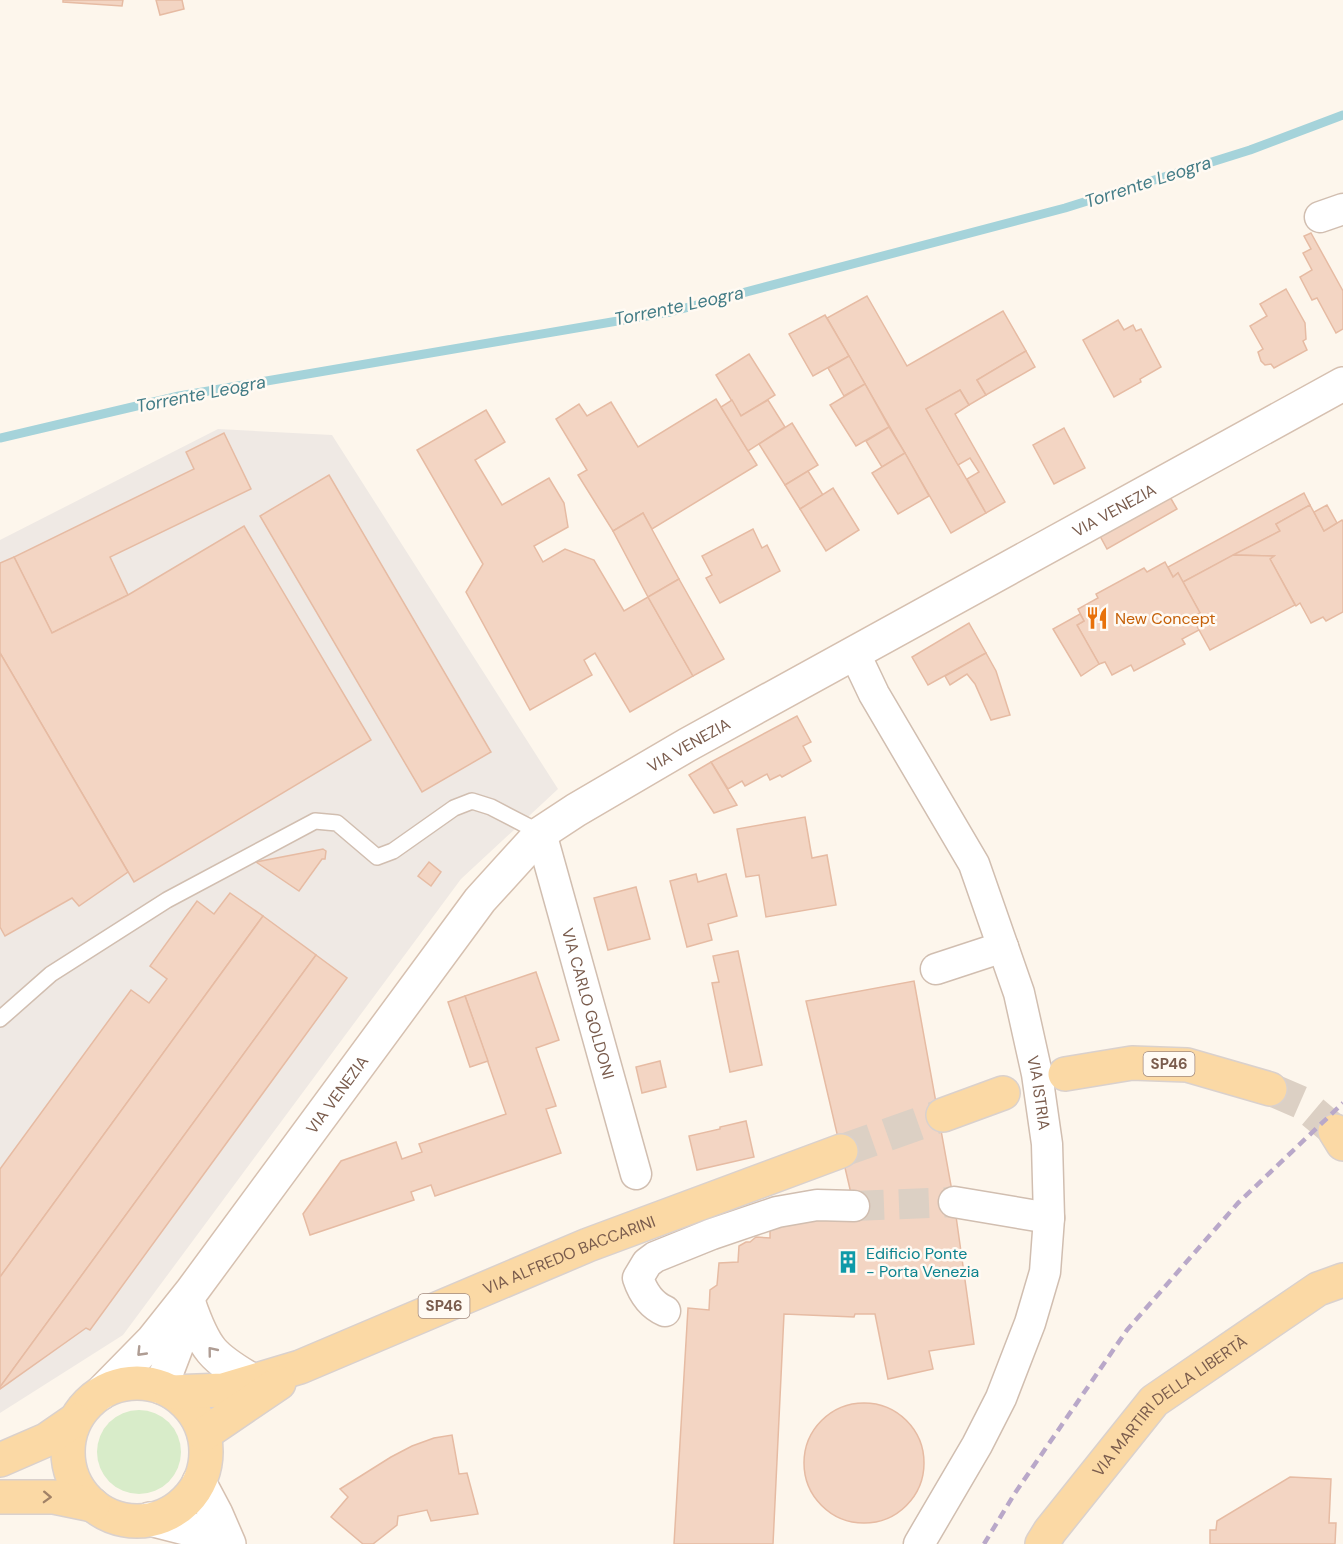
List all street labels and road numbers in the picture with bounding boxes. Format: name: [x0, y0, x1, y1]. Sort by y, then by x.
street label: VIA VENEZIA: [1069, 479, 1160, 542]
street label: VIA VENEZIA: [643, 713, 734, 777]
street label: VIA CARLO GOLDONI: [557, 926, 619, 1082]
street label: VIA VENEZIA: [301, 1051, 373, 1138]
road number: SP46: [1144, 1052, 1194, 1076]
street label: VIA ISTRIA: [1022, 1054, 1055, 1132]
street label: VIA ALFREDO BACCARINI: [480, 1211, 658, 1299]
road number: SP46: [418, 1294, 470, 1318]
street label: VIA MARTIRI DELLA LIBERTÀ: [1088, 1330, 1251, 1481]

